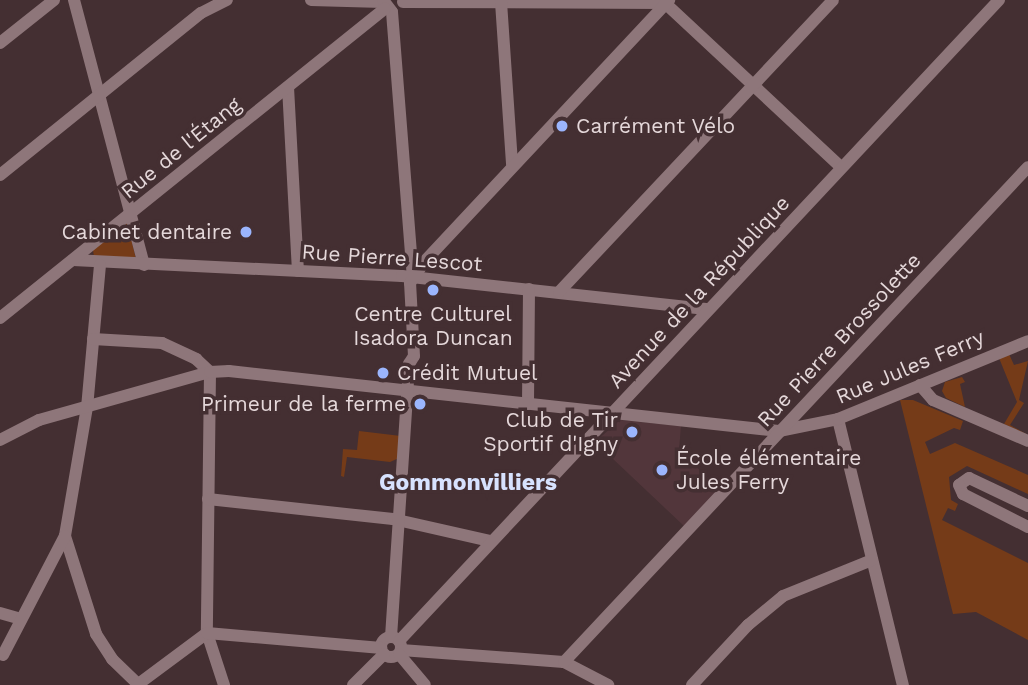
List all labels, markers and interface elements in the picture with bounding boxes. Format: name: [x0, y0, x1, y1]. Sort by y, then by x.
street label: Rue de l'Étang: [116, 92, 246, 204]
place label: Carrément Vélo: [576, 113, 736, 139]
marker: Carrément Vélo: [554, 118, 570, 134]
street label: Avenue de la République: [603, 190, 795, 394]
place label: Cabinet dentaire: [61, 219, 232, 245]
marker: Cabinet dentaire: [238, 224, 254, 240]
street label: Rue Pierre Lescot: [301, 239, 483, 277]
street label: Rue Pierre Brossolette: [752, 248, 926, 432]
marker: Centre Culturel Isadora Duncan: [425, 282, 441, 298]
place label: Centre Culturel Isadora Duncan: [353, 301, 513, 351]
street label: Rue Jules Ferry: [832, 324, 988, 410]
place label: Crédit Mutuel: [397, 360, 537, 386]
marker: Crédit Mutuel: [375, 365, 391, 381]
place label: Primeur de la ferme: [200, 391, 406, 417]
marker: Primeur de la ferme: [412, 396, 428, 412]
place label: Club de Tir Sportif d'Igny: [482, 407, 618, 457]
marker: Club de Tir Sportif d'Igny: [624, 424, 640, 440]
place label: École élémentaire Jules Ferry: [676, 445, 861, 495]
marker: École élémentaire Jules Ferry: [654, 462, 670, 478]
district label: Gommonvilliers: [379, 469, 557, 497]

